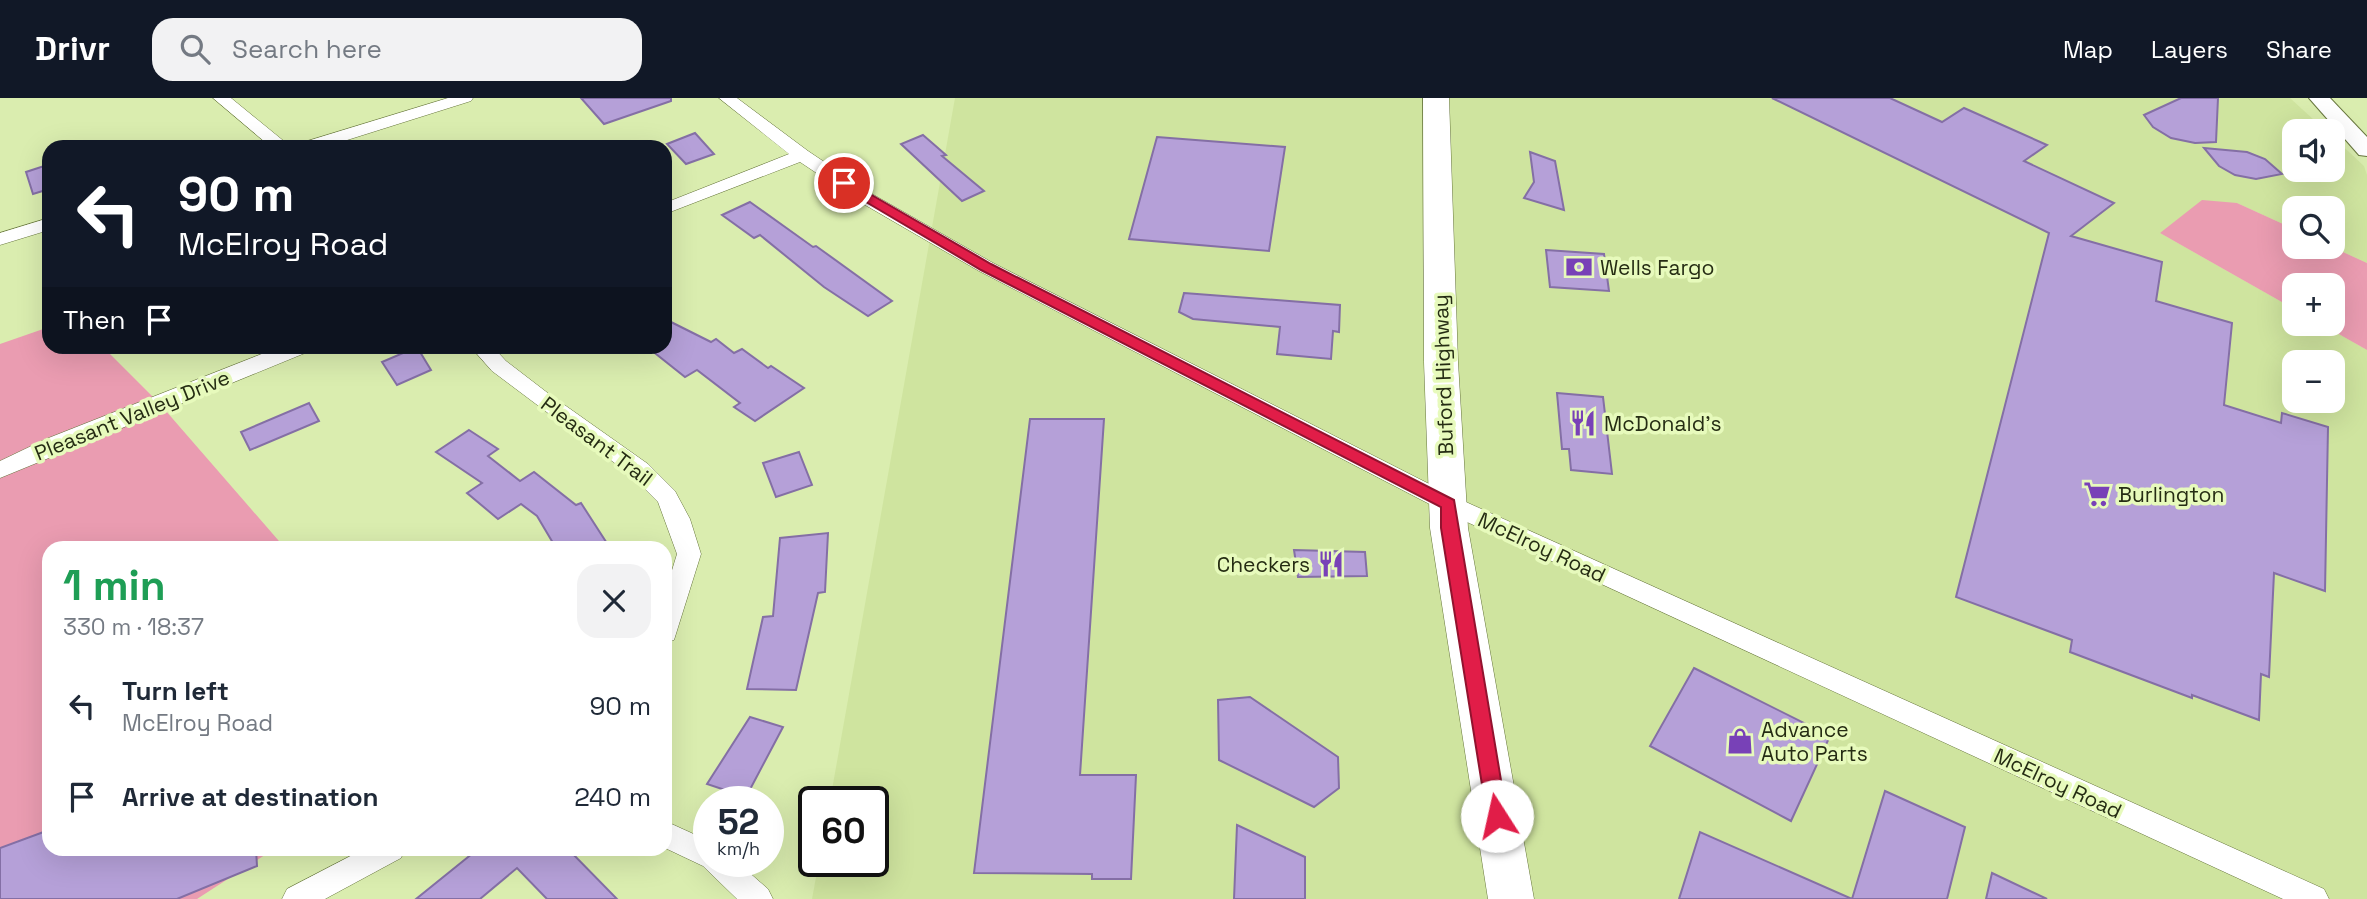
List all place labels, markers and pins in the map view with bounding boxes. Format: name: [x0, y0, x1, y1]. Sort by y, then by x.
pin: [814, 153, 874, 213]
bank icon: Wells Fargo: [1564, 252, 1594, 282]
place label: Wells Fargo: [1600, 254, 1715, 281]
restaurant icon: McDonald's: [1568, 408, 1598, 438]
place label: McDonald's: [1604, 410, 1722, 437]
supermarket icon: Burlington: [2082, 479, 2112, 509]
place label: Burlington: [2118, 481, 2224, 508]
restaurant icon: Checkers: [1316, 549, 1346, 579]
place label: Checkers: [1217, 551, 1310, 578]
place label: Advance Auto Parts: [1761, 716, 1868, 767]
shop icon: Advance Auto Parts: [1725, 726, 1755, 756]

